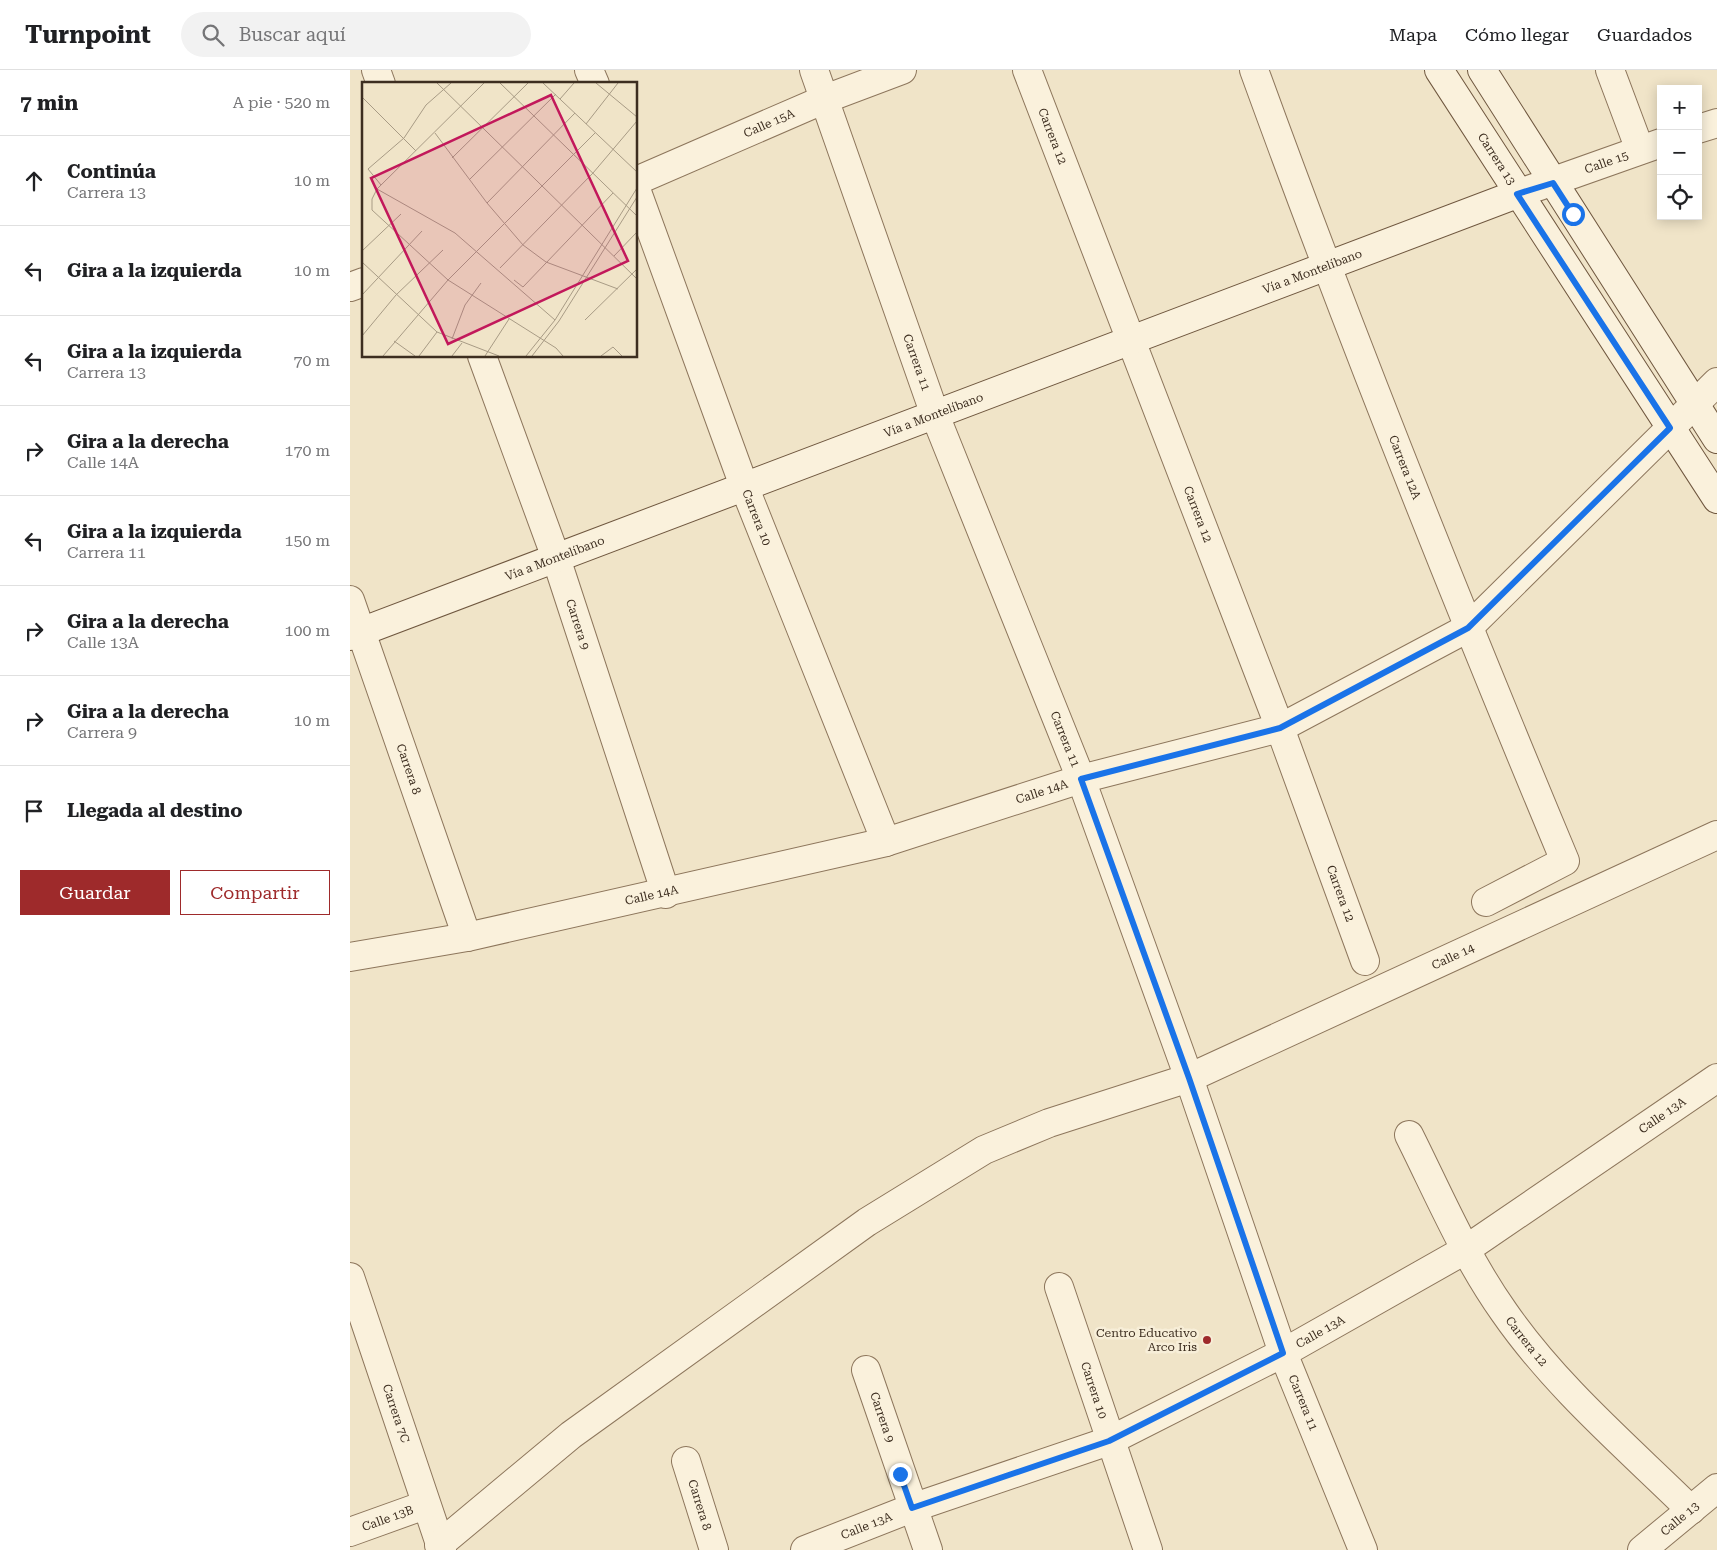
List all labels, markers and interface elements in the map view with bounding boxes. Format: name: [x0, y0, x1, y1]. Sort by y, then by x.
search box: [181, 12, 531, 57]
text: Turnpoint: [25, 21, 151, 49]
icon: search: [199, 21, 227, 49]
text: Buscar aquí: [239, 23, 346, 46]
text: Mapa: [1389, 24, 1437, 45]
text: Cómo llegar: [1465, 24, 1569, 45]
text: Guardados: [1597, 24, 1692, 45]
inset map: [362, 82, 638, 358]
map controls: [1657, 85, 1702, 220]
button: +: [1657, 85, 1702, 130]
text: 7 min: [20, 91, 78, 115]
text: A pie · 520 m: [233, 93, 330, 112]
street label: Calle 15A: [741, 106, 797, 140]
street label: Carrera 12: [1035, 106, 1070, 167]
street label: Carrera 13: [1475, 130, 1519, 188]
button: −: [1657, 130, 1702, 175]
street label: Calle 15: [1583, 148, 1631, 177]
text: Continúa: [67, 160, 156, 183]
icon: ahead: [20, 167, 48, 195]
text: 10 m: [293, 171, 330, 190]
button: locate: [1657, 175, 1702, 220]
text: Carrera 13: [67, 183, 146, 202]
route start: [1562, 203, 1585, 226]
street label: Vía a Montelíbano: [1261, 246, 1364, 297]
icon: left: [20, 257, 48, 285]
text: Gira a la izquierda: [67, 259, 242, 282]
text: 10 m: [293, 261, 330, 280]
street label: Carrera 11: [900, 332, 933, 393]
text: Gira a la izquierda: [67, 340, 242, 363]
icon: left: [20, 347, 48, 375]
text: 70 m: [293, 351, 330, 370]
text: Carrera 13: [67, 363, 146, 382]
street label: Vía a Montelíbano: [882, 390, 985, 440]
text: Gira a la derecha: [67, 430, 229, 453]
street label: Carrera 12A: [1386, 433, 1424, 502]
icon: right: [20, 437, 48, 465]
text: 170 m: [284, 441, 330, 460]
text: Calle 14A: [67, 453, 139, 472]
street label: Carrera 12: [1181, 484, 1215, 545]
street label: Carrera 10: [739, 487, 774, 548]
text: Gira a la izquierda: [67, 520, 242, 543]
icon: left: [20, 527, 48, 555]
text: 150 m: [284, 531, 330, 550]
street label: Vía a Montelíbano: [503, 533, 607, 584]
text: Carrera 11: [67, 543, 146, 562]
street label: Carrera 9: [563, 597, 593, 652]
text: Gira a la derecha: [67, 610, 229, 633]
icon: right: [20, 617, 48, 645]
text: 100 m: [284, 621, 330, 640]
text: Calle 13A: [67, 633, 139, 652]
text: Gira a la derecha: [67, 700, 229, 723]
icon: right: [20, 707, 48, 735]
street label: Carrera 11: [1048, 709, 1083, 770]
text: 10 m: [293, 711, 330, 730]
text: Carrera 9: [67, 723, 137, 742]
street label: Carrera 8: [393, 742, 424, 796]
street label: Calle 14A: [1014, 777, 1070, 807]
icon: arrive: [20, 797, 48, 825]
text: Llegada al destino: [67, 799, 243, 822]
street label: Carrera 12: [1324, 863, 1357, 924]
button: Guardar: [20, 870, 170, 915]
button: Compartir: [180, 870, 330, 915]
street label: Calle 14A: [624, 882, 680, 908]
street label: Calle 14: [1429, 940, 1477, 972]
street label: Calle 13A: [1636, 1094, 1689, 1136]
street label: Calle 13A: [1293, 1312, 1348, 1351]
street label: Carrera 12: [1502, 1314, 1550, 1369]
place label: Centro Educativo Arco Iris: [1096, 1326, 1197, 1354]
marker: Centro Educativo Arco Iris: [1201, 1334, 1213, 1346]
street label: Carrera 10: [1078, 1360, 1110, 1421]
street label: Carrera 11: [1286, 1373, 1321, 1433]
street label: Carrera 7C: [380, 1382, 413, 1445]
street label: Carrera 9: [867, 1390, 898, 1445]
route end: [889, 1463, 912, 1486]
street label: Carrera 8: [685, 1478, 714, 1532]
street label: Calle 13: [1658, 1499, 1702, 1539]
street label: Calle 13B: [360, 1503, 415, 1534]
street label: Calle 13A: [839, 1509, 895, 1542]

